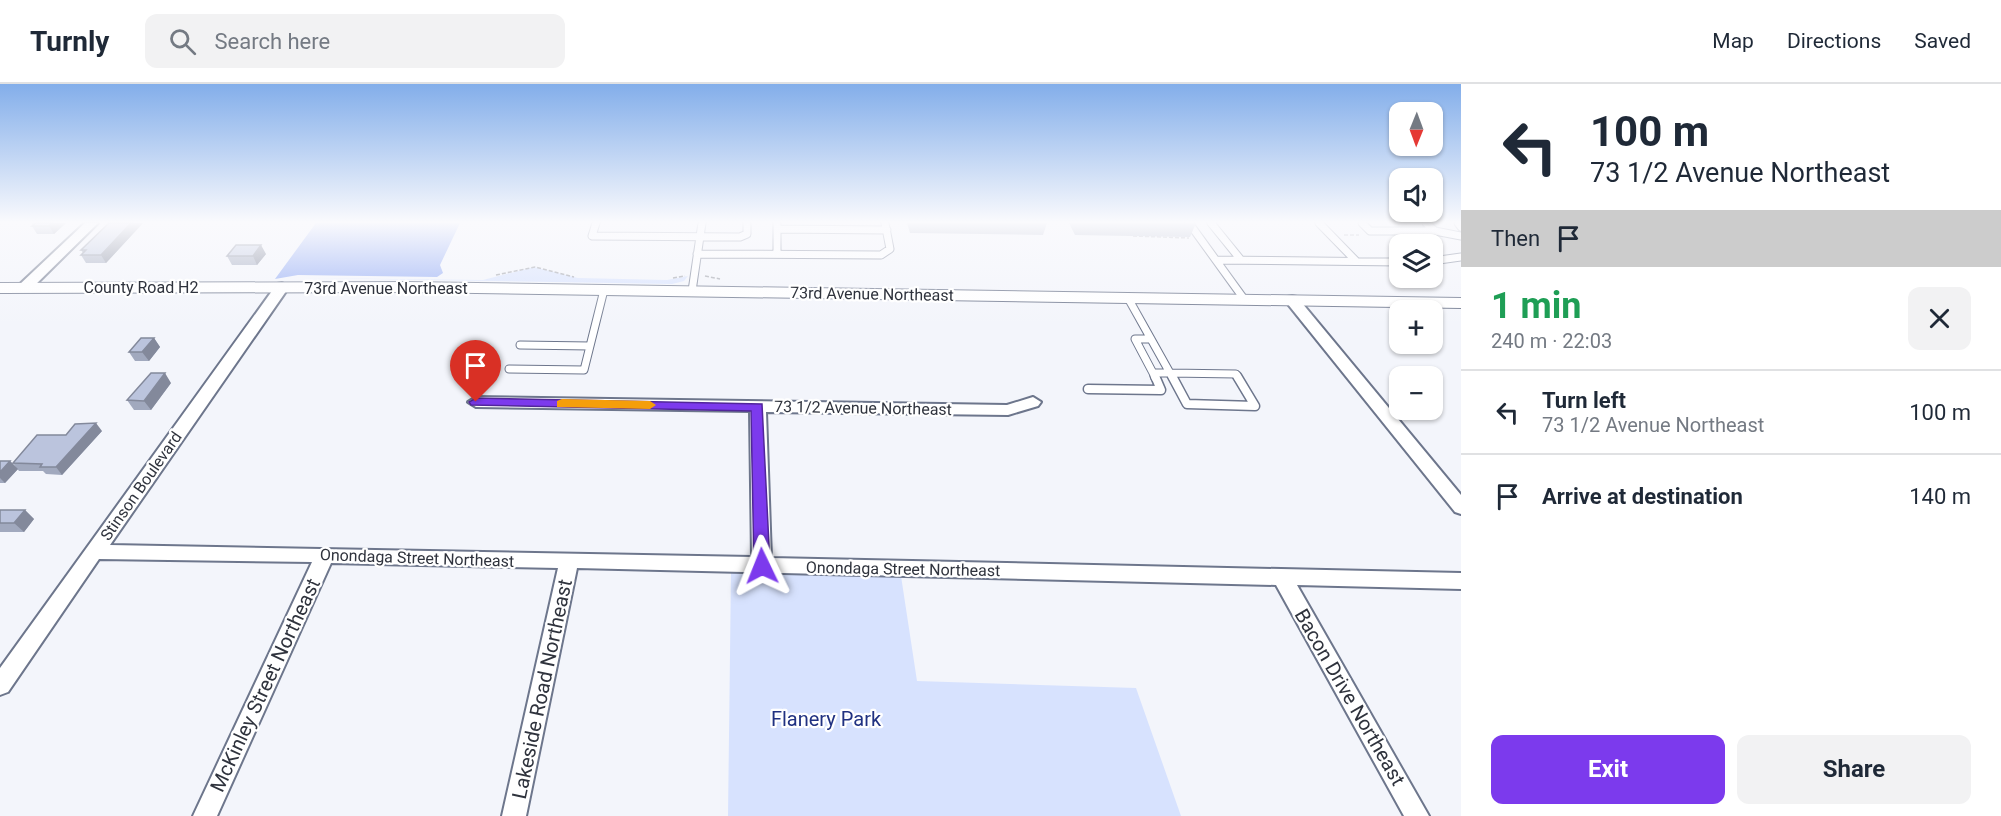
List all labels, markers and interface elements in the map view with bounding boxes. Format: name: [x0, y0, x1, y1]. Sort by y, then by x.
search box: [145, 14, 565, 68]
text: Turnly: [30, 25, 109, 58]
icon: search: [166, 25, 199, 58]
text: Search here: [214, 29, 330, 54]
text: Map: [1712, 29, 1754, 53]
text: Directions: [1787, 29, 1881, 53]
text: Saved: [1914, 29, 1971, 53]
north arrow: [1389, 102, 1443, 156]
map controls: [1389, 102, 1443, 420]
text: 100 m: [1590, 107, 1709, 156]
icon: left: [1491, 108, 1569, 186]
text: 73 1/2 Avenue Northeast: [1590, 157, 1890, 189]
button: sound: [1389, 168, 1443, 222]
icon: arrive: [1552, 222, 1585, 255]
text: Then: [1491, 226, 1540, 251]
button: layers: [1389, 234, 1443, 288]
street label: County Road H2: [83, 278, 199, 297]
street label: 73rd Avenue Northeast: [304, 279, 468, 298]
street label: 73rd Avenue Northeast: [790, 283, 954, 305]
text: 1 min: [1491, 285, 1582, 327]
button: close: [1908, 287, 1971, 350]
button: +: [1389, 300, 1443, 354]
text: 240 m · 22:03: [1491, 329, 1612, 353]
pin: [450, 340, 501, 402]
icon: arrive: [459, 349, 492, 382]
button: −: [1389, 366, 1443, 420]
text: Turn left: [1542, 388, 1626, 413]
icon: left: [1491, 396, 1524, 429]
street label: 73 1/2 Avenue Northeast: [774, 397, 952, 419]
text: 100 m: [1909, 400, 1971, 425]
text: 73 1/2 Avenue Northeast: [1542, 413, 1764, 437]
street label: Stinson Boulevard: [96, 428, 186, 544]
icon: arrive: [1491, 480, 1524, 513]
text: Arrive at destination: [1542, 484, 1743, 509]
text: 140 m: [1909, 484, 1971, 509]
position arrow: [730, 534, 794, 598]
street label: Onondaga Street Northeast: [320, 545, 514, 571]
street label: Onondaga Street Northeast: [806, 558, 1000, 580]
street label: McKinley Street Northeast: [205, 574, 325, 796]
street label: Lakeside Road Northeast: [507, 577, 577, 801]
street label: Bacon Drive Northeast: [1290, 604, 1410, 790]
park label: Flanery Park: [771, 707, 882, 731]
button: Exit: [1491, 735, 1725, 804]
button: Share: [1737, 735, 1971, 804]

